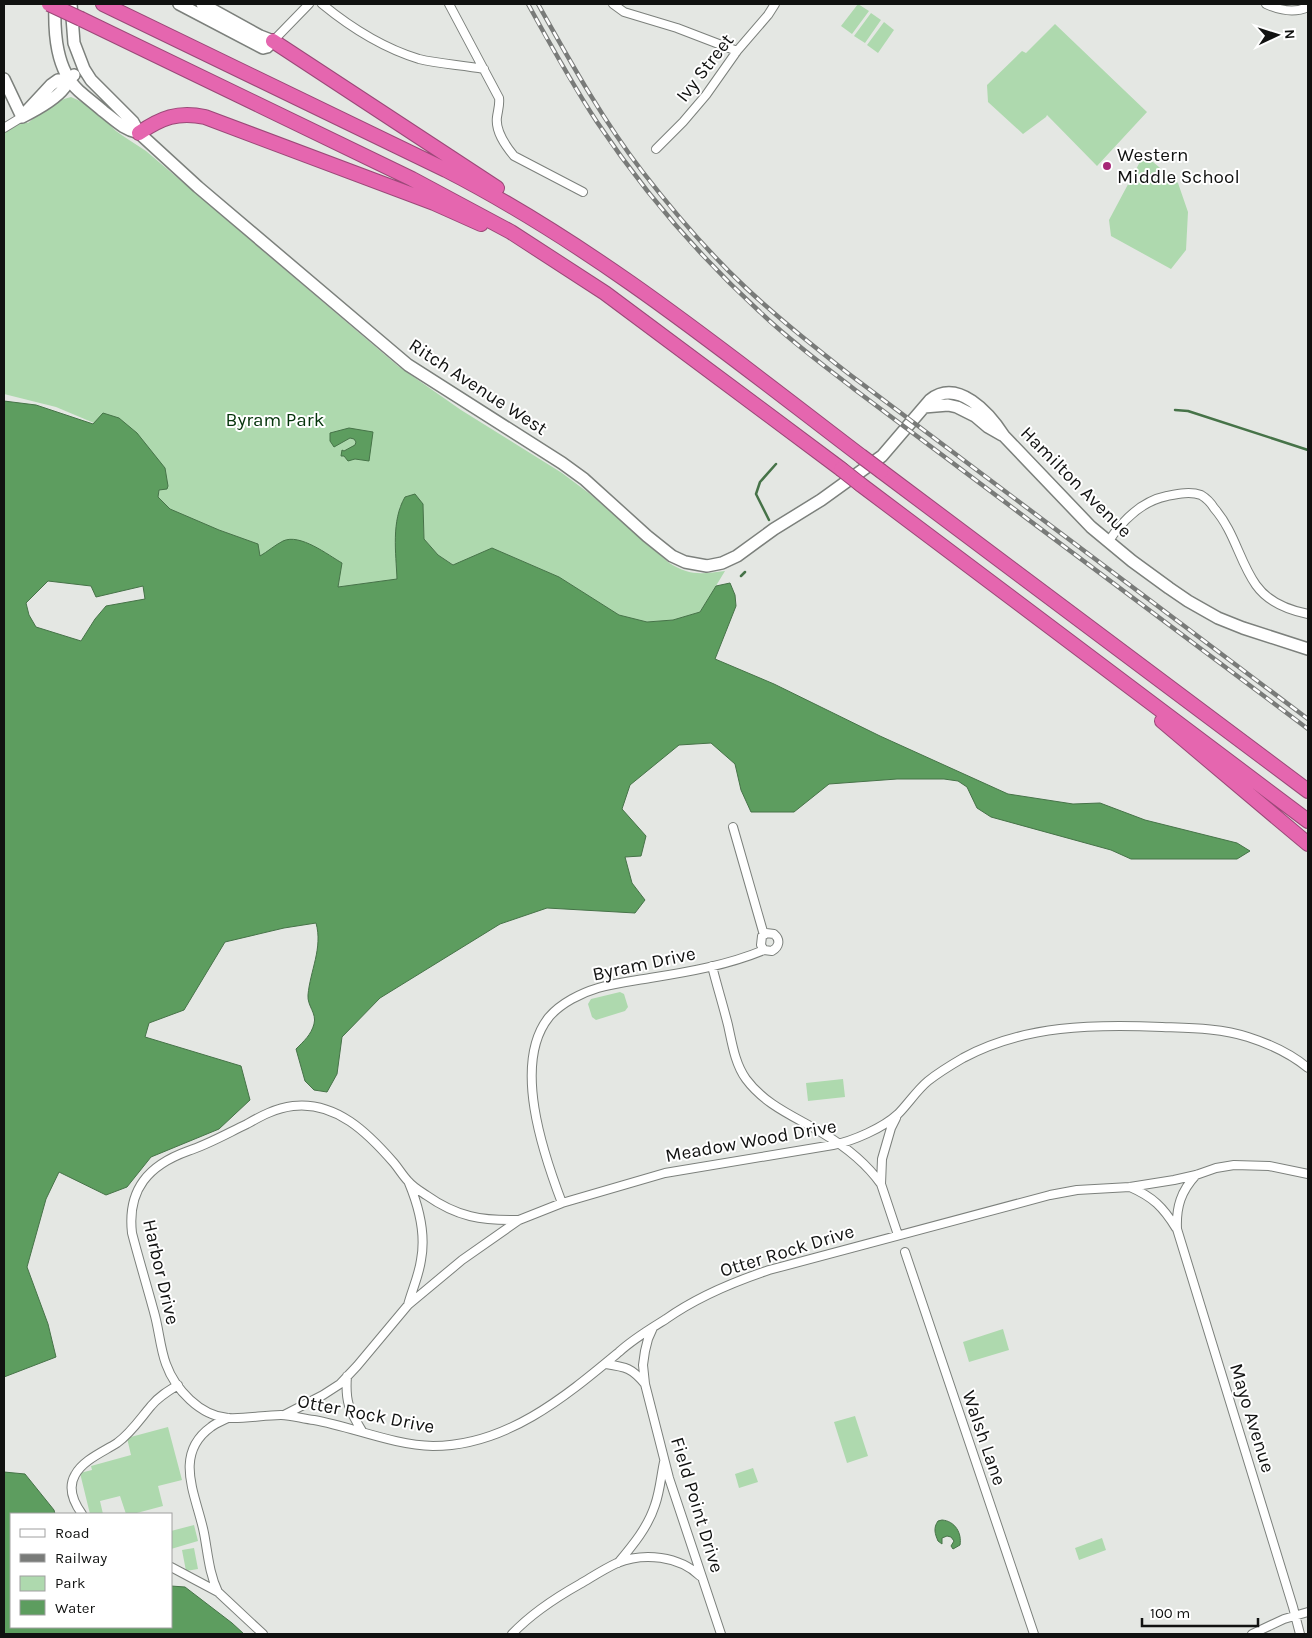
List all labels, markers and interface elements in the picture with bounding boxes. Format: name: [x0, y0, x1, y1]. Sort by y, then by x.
north arrow: [1252, 10, 1302, 60]
text: N: [1281, 29, 1298, 40]
street label: Ivy Street: [672, 30, 738, 106]
place label: Western Middle School: [1117, 144, 1240, 188]
marker: Western Middle School: [1101, 160, 1113, 172]
street label: Ritch Avenue West: [405, 334, 551, 440]
park label: Byram Park: [226, 409, 325, 431]
street label: Hamilton Avenue: [1016, 422, 1136, 542]
street label: Byram Drive: [591, 942, 697, 986]
street label: Meadow Wood Drive: [664, 1115, 838, 1167]
street label: Harbor Drive: [138, 1217, 184, 1327]
street label: Otter Rock Drive: [717, 1220, 857, 1282]
street label: Mayo Avenue: [1225, 1361, 1279, 1475]
street label: Walsh Lane: [958, 1388, 1010, 1488]
street label: Otter Rock Drive: [296, 1390, 436, 1438]
street label: Field Point Drive: [666, 1435, 728, 1575]
legend: [10, 1513, 172, 1628]
text: Road: [55, 1524, 90, 1542]
text: Railway: [55, 1549, 107, 1567]
text: Park: [55, 1574, 85, 1592]
scale bar: [1142, 1596, 1258, 1628]
text: Water: [55, 1599, 96, 1617]
text: 100 m: [1150, 1604, 1190, 1622]

